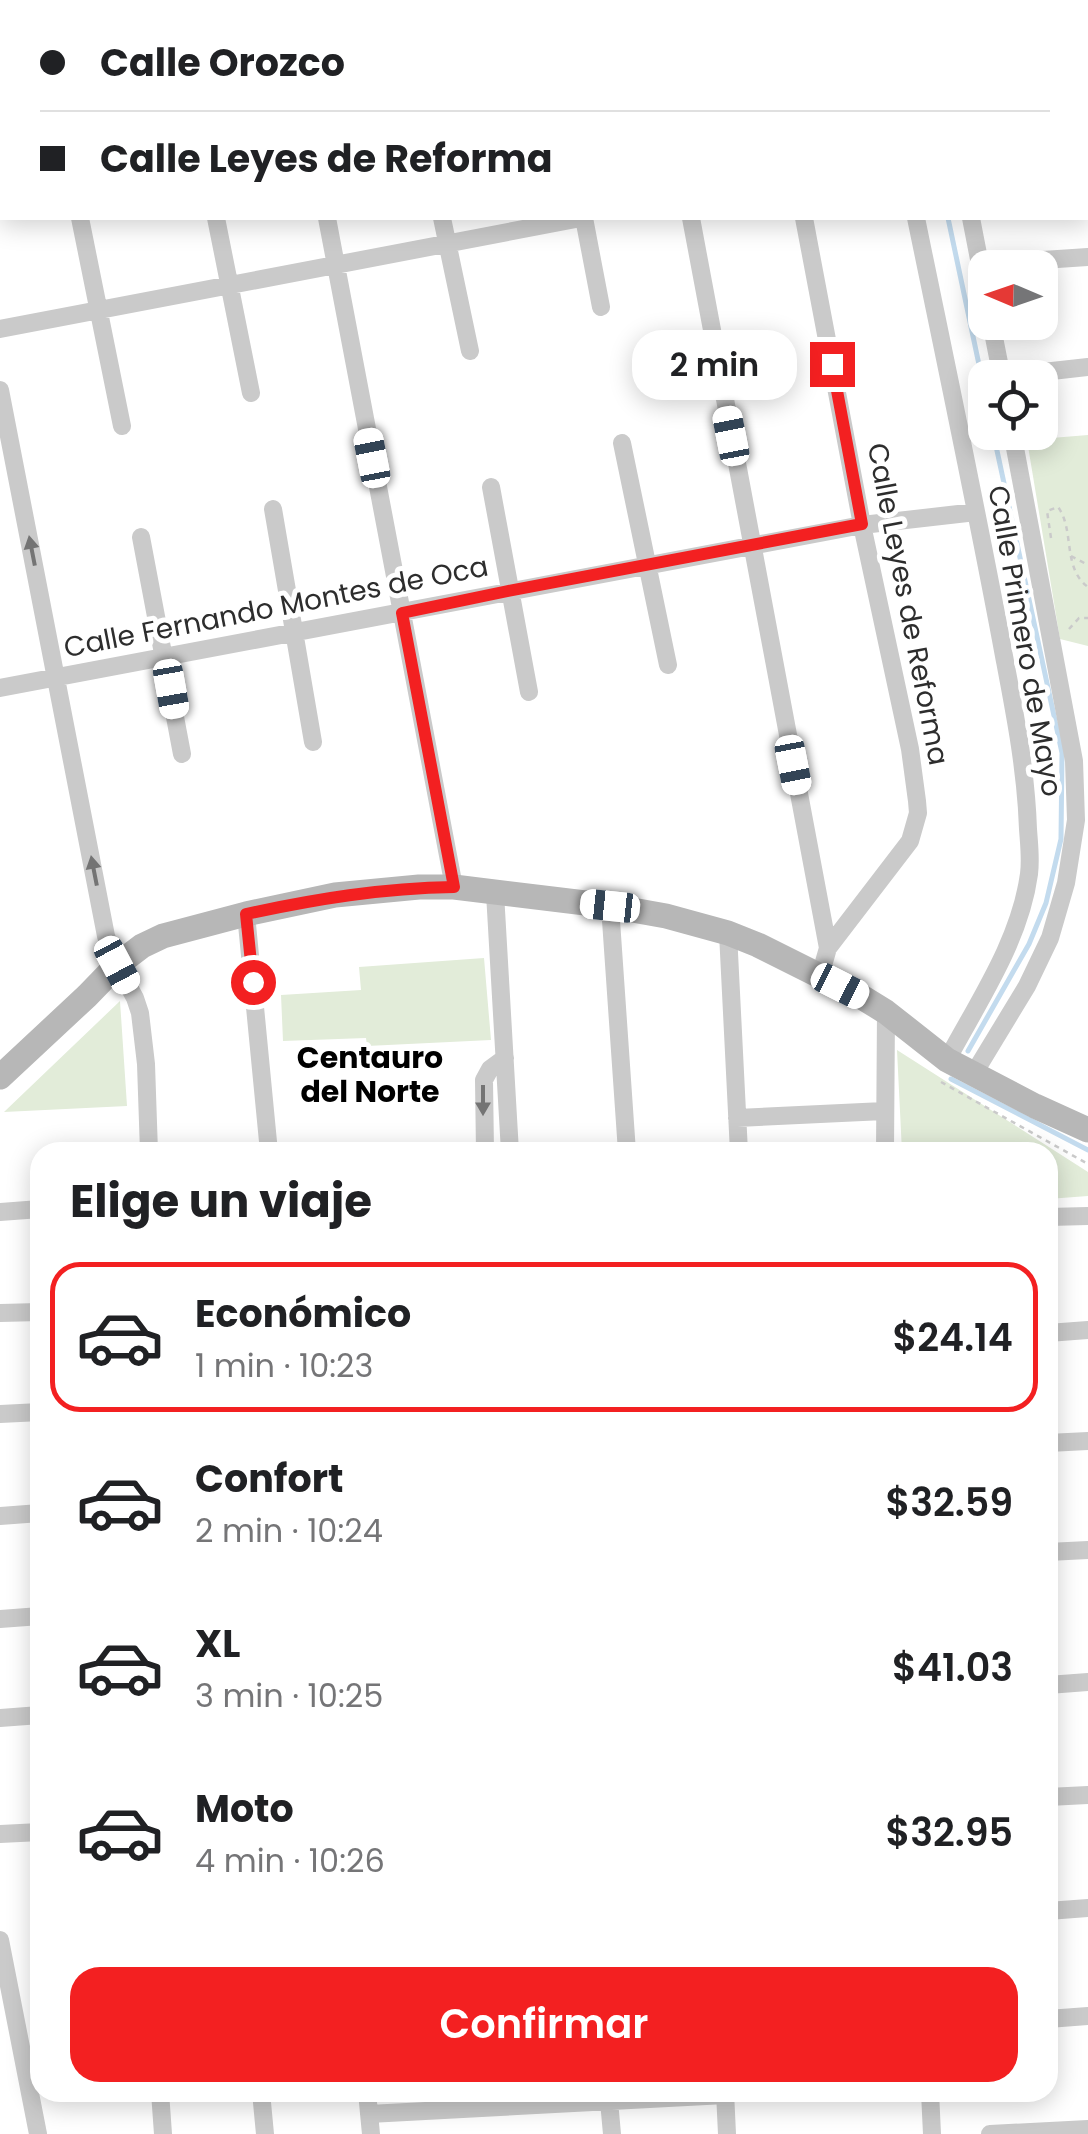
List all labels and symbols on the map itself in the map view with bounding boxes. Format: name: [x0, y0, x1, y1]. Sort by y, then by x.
north arrow: [968, 250, 1058, 340]
callout: 2 min: [632, 329, 797, 399]
route end: [810, 342, 855, 387]
car: [711, 404, 751, 468]
car: [352, 426, 392, 490]
street label: Calle Leyes de Reforma: [858, 440, 958, 768]
street label: Calle Primero de Mayo: [978, 482, 1072, 800]
one-way arrow: [23, 536, 39, 567]
street label: Calle Fernando Montes de Oca: [61, 547, 491, 667]
car: [151, 657, 191, 721]
car: [773, 733, 813, 797]
one-way arrow: [85, 855, 101, 886]
car: [579, 888, 641, 924]
car: [90, 931, 144, 999]
car: [806, 959, 874, 1013]
route start: [231, 960, 276, 1005]
district label: Centauro del Norte: [297, 1036, 443, 1113]
one-way arrow: [475, 1085, 491, 1117]

